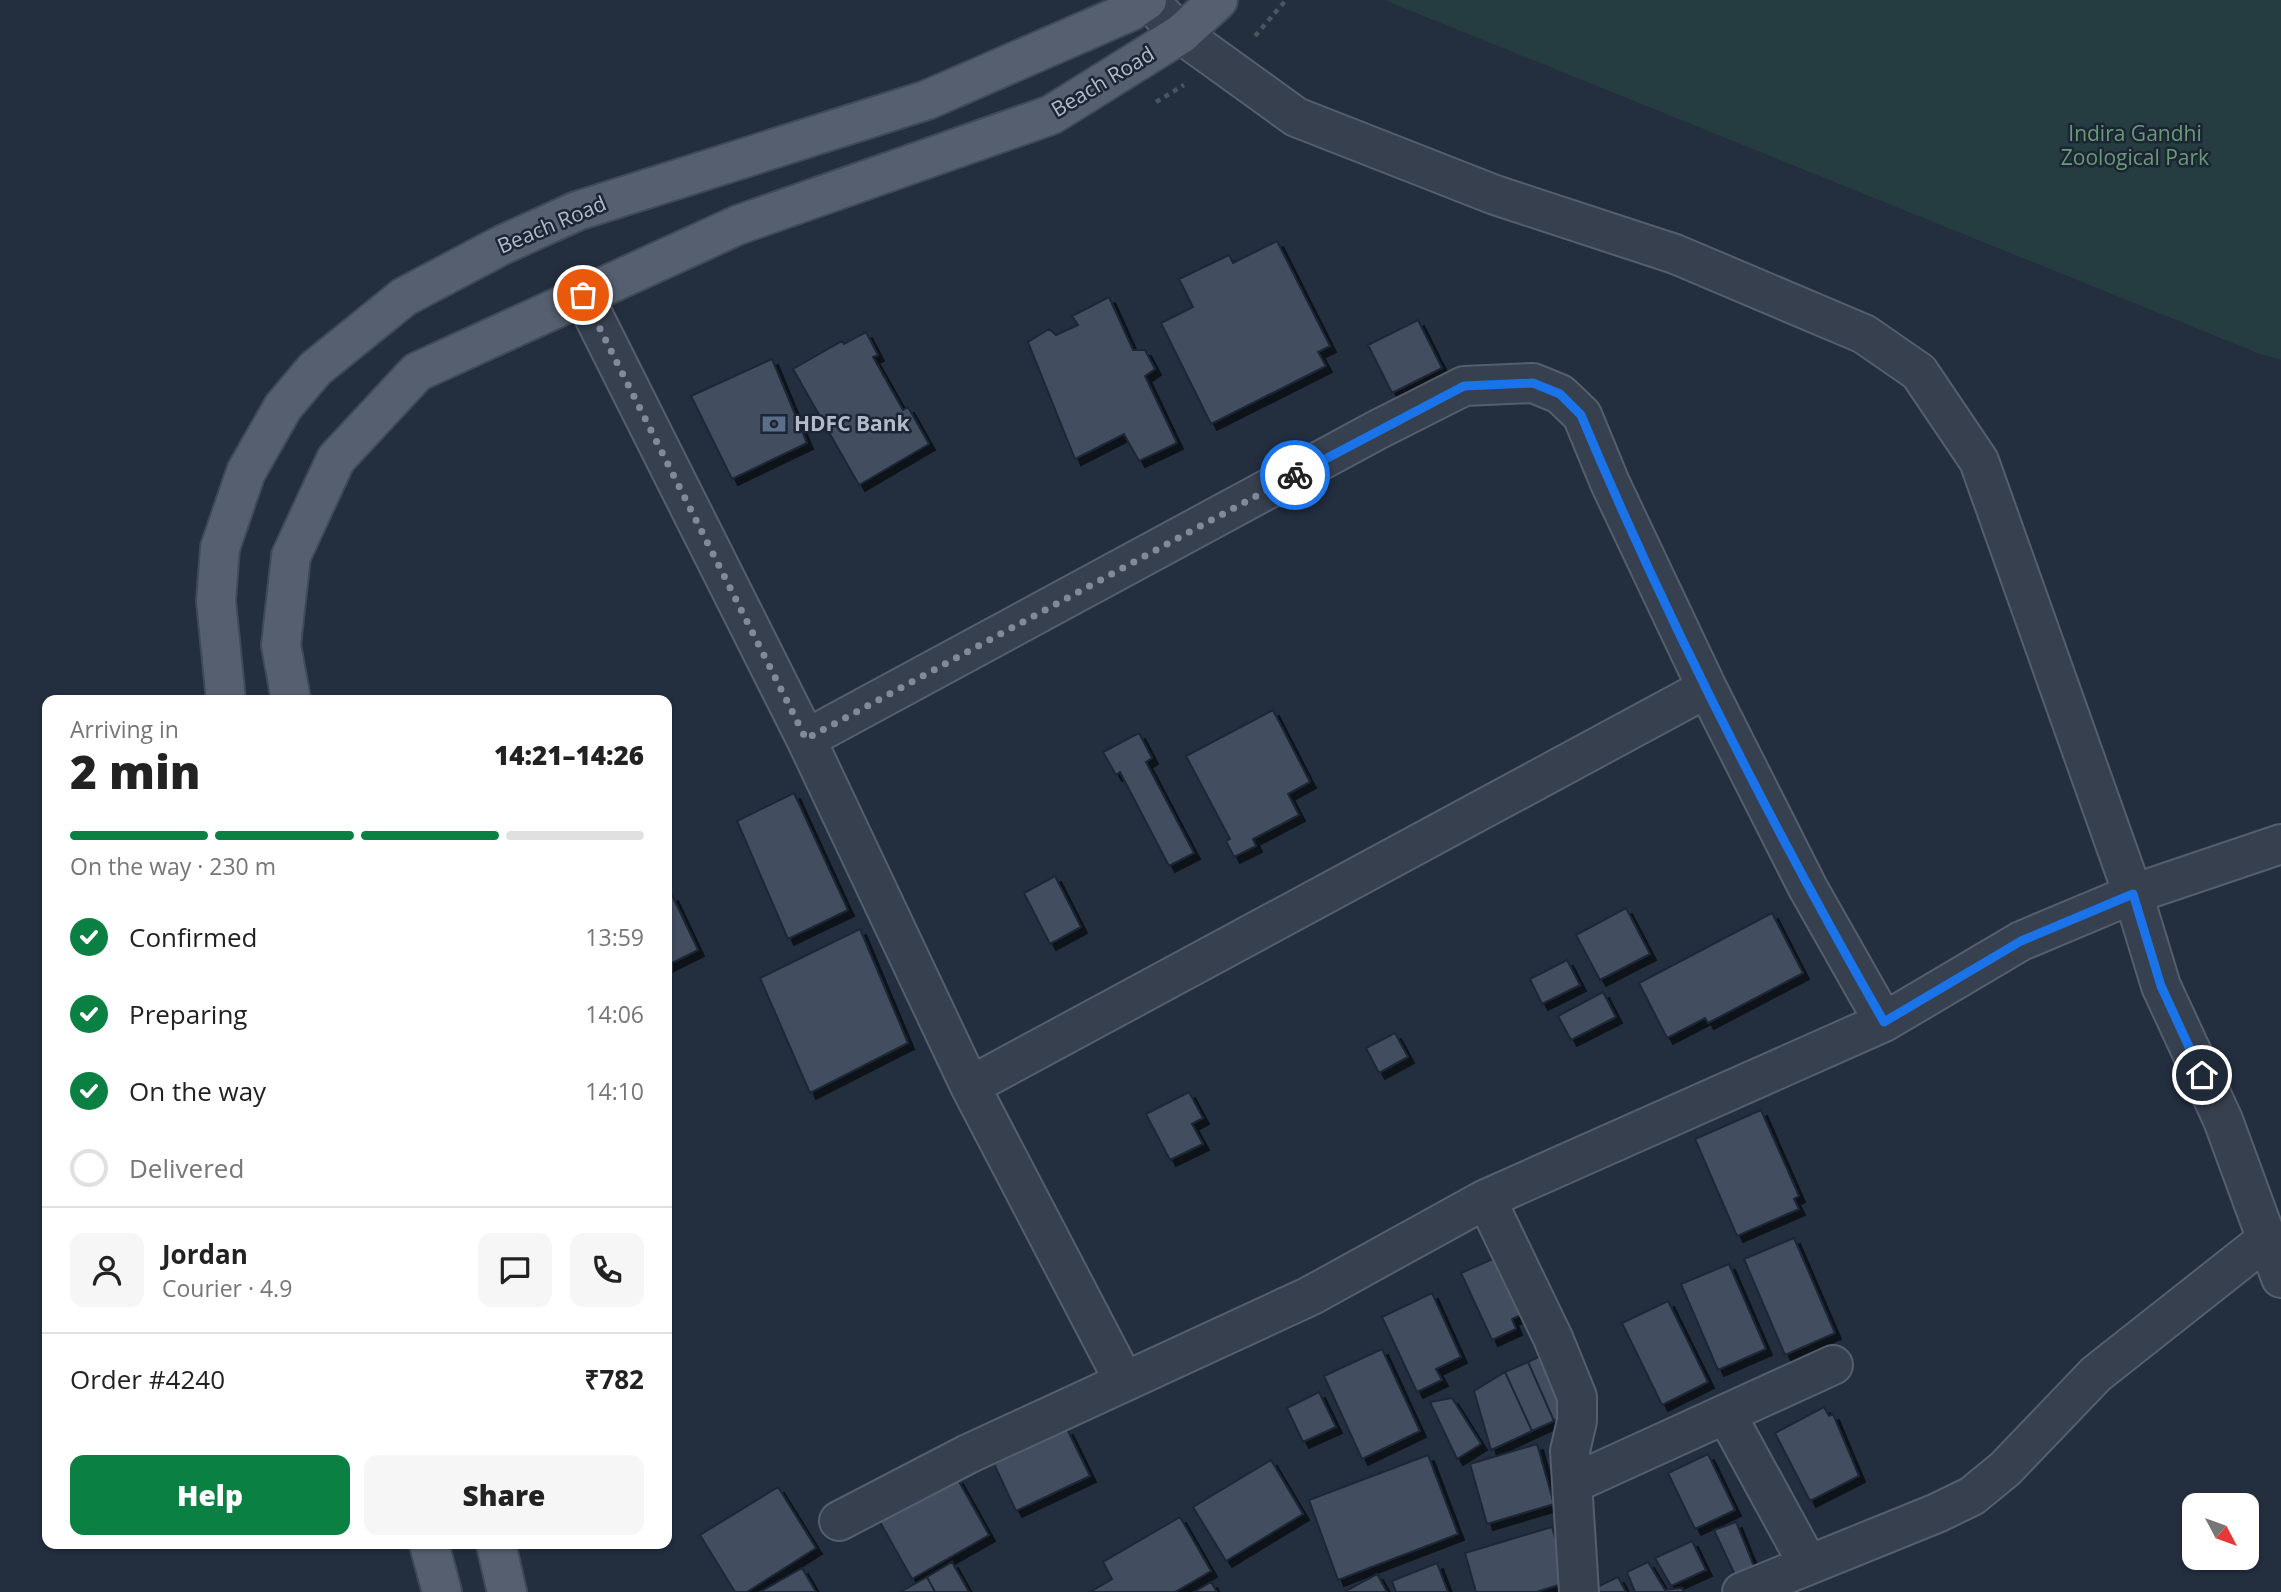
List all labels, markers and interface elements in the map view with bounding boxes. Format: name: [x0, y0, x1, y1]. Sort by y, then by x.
street label: Beach Road: [1046, 39, 1159, 123]
park label: Indira Gandhi Zoological Park: [2061, 119, 2209, 171]
street label: Beach Road: [493, 189, 610, 260]
pin: [553, 265, 613, 325]
icon: bag: [564, 276, 602, 314]
place label: HDFC Bank: [794, 409, 911, 437]
bank icon: HDFC Bank: [760, 410, 788, 438]
courier: [1260, 440, 1330, 510]
icon: bike: [1276, 456, 1314, 494]
text: Arriving in: [70, 713, 179, 745]
text: 14:21–14:26: [494, 737, 644, 773]
text: 2 min: [70, 740, 201, 802]
text: On the way · 230 m: [70, 850, 276, 882]
icon: check: [70, 918, 108, 956]
text: Confirmed: [129, 919, 257, 955]
text: 13:59: [585, 921, 644, 953]
icon: check: [70, 995, 108, 1033]
text: Preparing: [129, 996, 247, 1032]
text: 14:06: [585, 998, 644, 1030]
pin: [2172, 1045, 2232, 1105]
icon: home: [2183, 1056, 2221, 1094]
icon: check: [70, 1072, 108, 1110]
text: On the way: [129, 1073, 266, 1109]
text: 14:10: [585, 1075, 644, 1107]
text: Delivered: [129, 1150, 244, 1186]
button: person: [70, 1233, 144, 1307]
button: chat: [478, 1233, 552, 1307]
button: phone: [570, 1233, 644, 1307]
text: Jordan: [162, 1236, 248, 1272]
text: Courier · 4.9: [162, 1272, 292, 1304]
text: Order #4240: [70, 1361, 225, 1397]
text: ₹782: [585, 1361, 644, 1397]
button: Help: [70, 1455, 350, 1535]
button: Share: [364, 1455, 644, 1535]
north arrow: [2182, 1493, 2259, 1570]
map controls: [2182, 1493, 2259, 1570]

